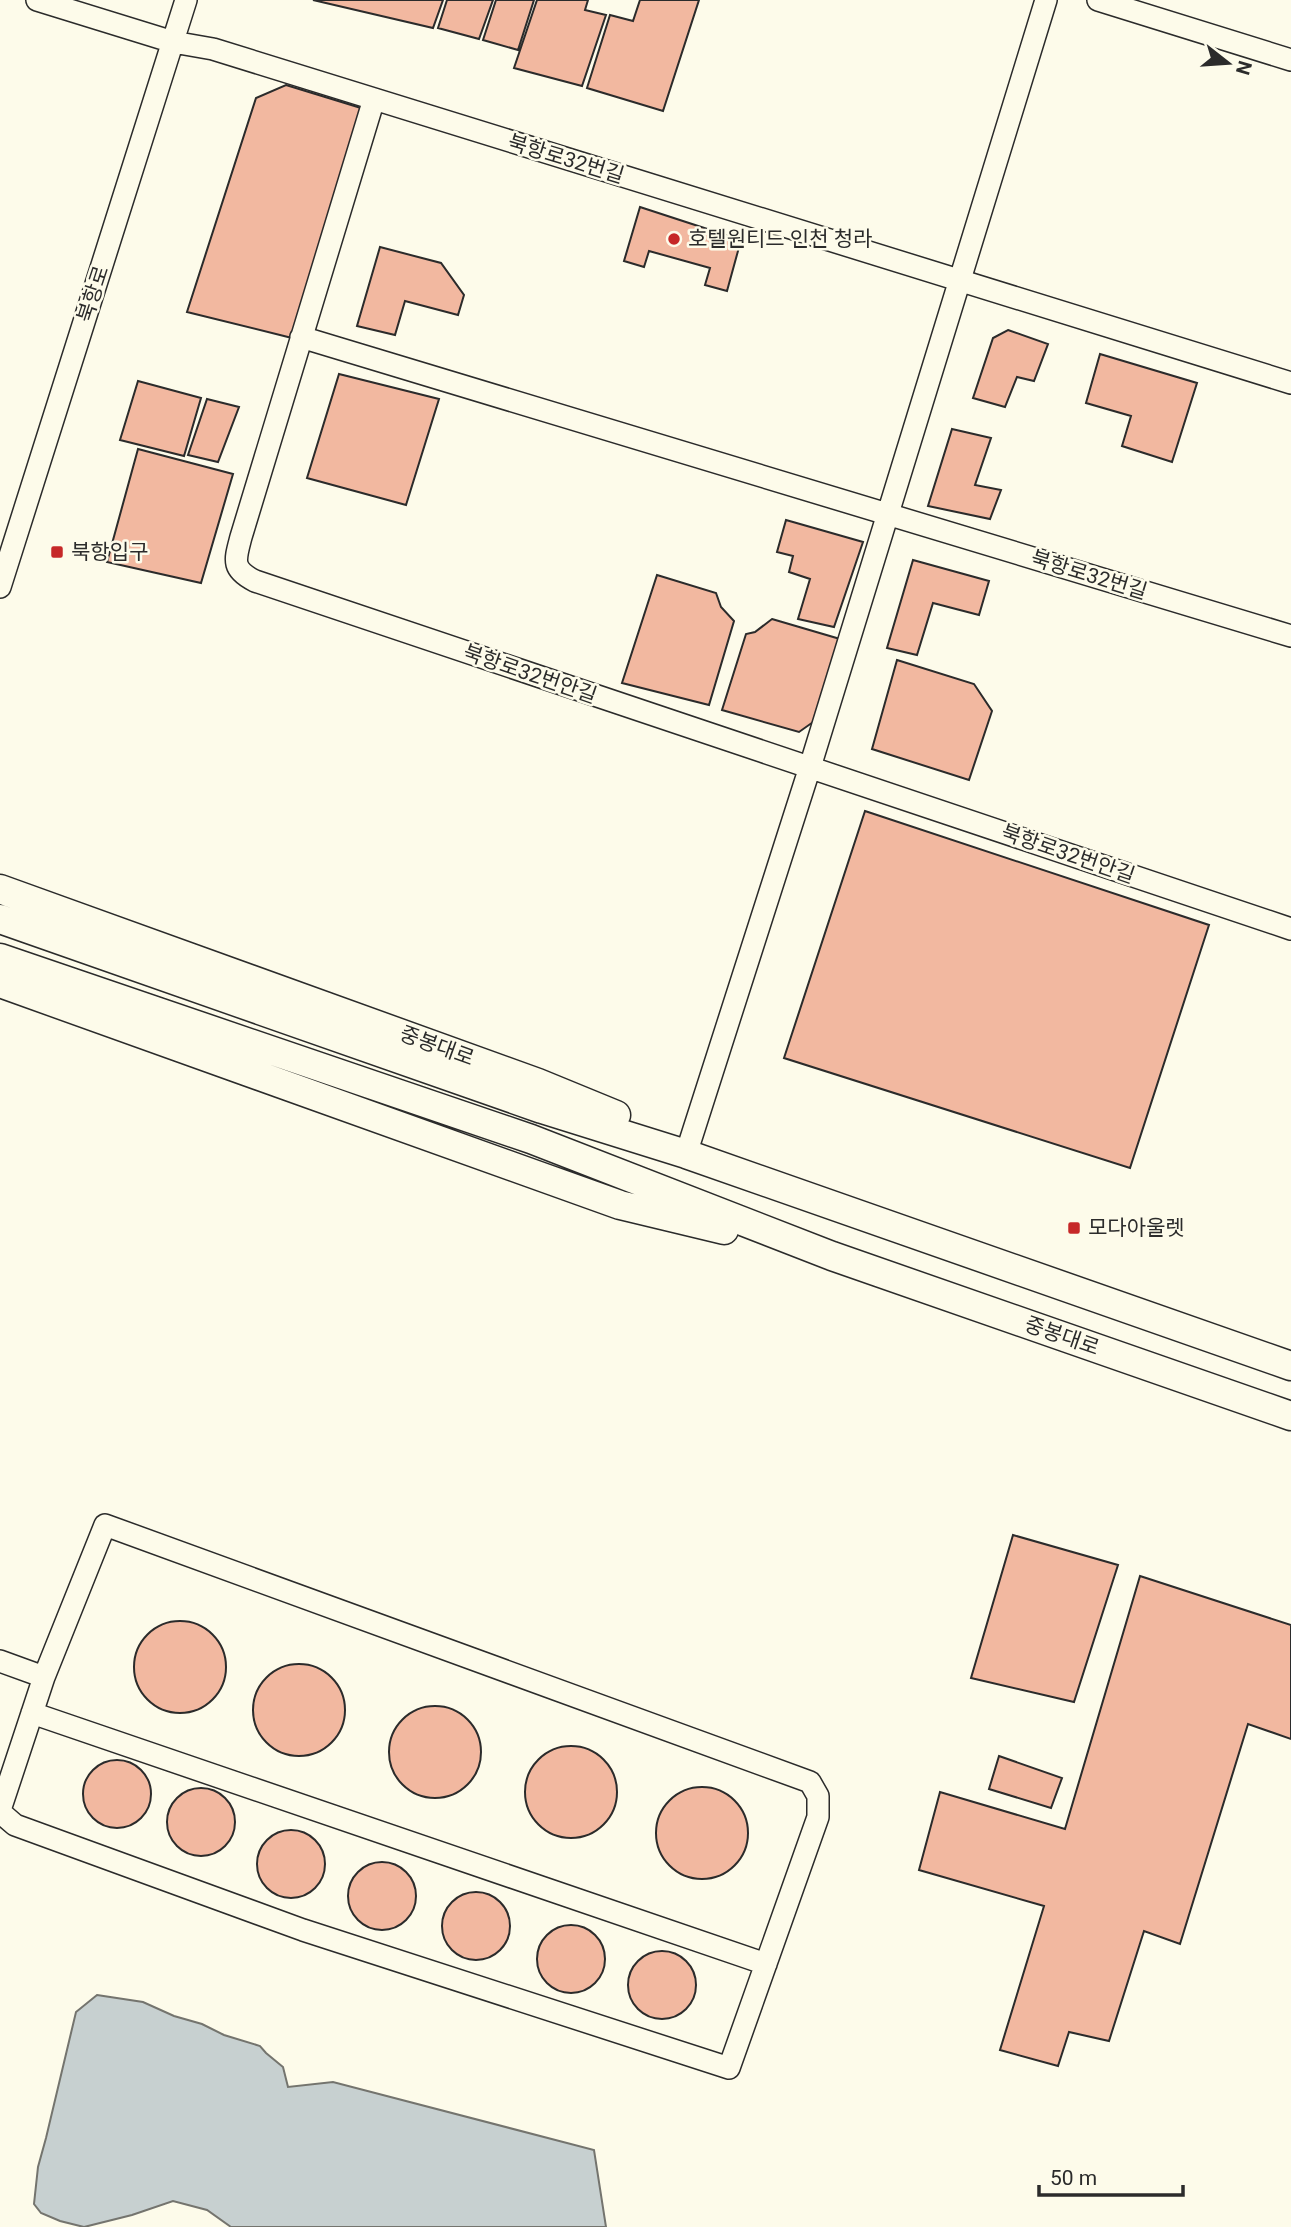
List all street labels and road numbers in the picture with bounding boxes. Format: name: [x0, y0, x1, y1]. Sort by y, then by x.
street label: 북항로32번길: [505, 130, 627, 188]
street label: 북항로: [73, 263, 113, 325]
street label: 북항로32번길: [1028, 546, 1150, 604]
street label: 북항로32번안길: [460, 640, 600, 708]
street label: 북항로32번안길: [998, 820, 1138, 888]
street label: 중봉대로: [397, 1022, 477, 1070]
street label: 중봉대로: [1022, 1312, 1102, 1360]

